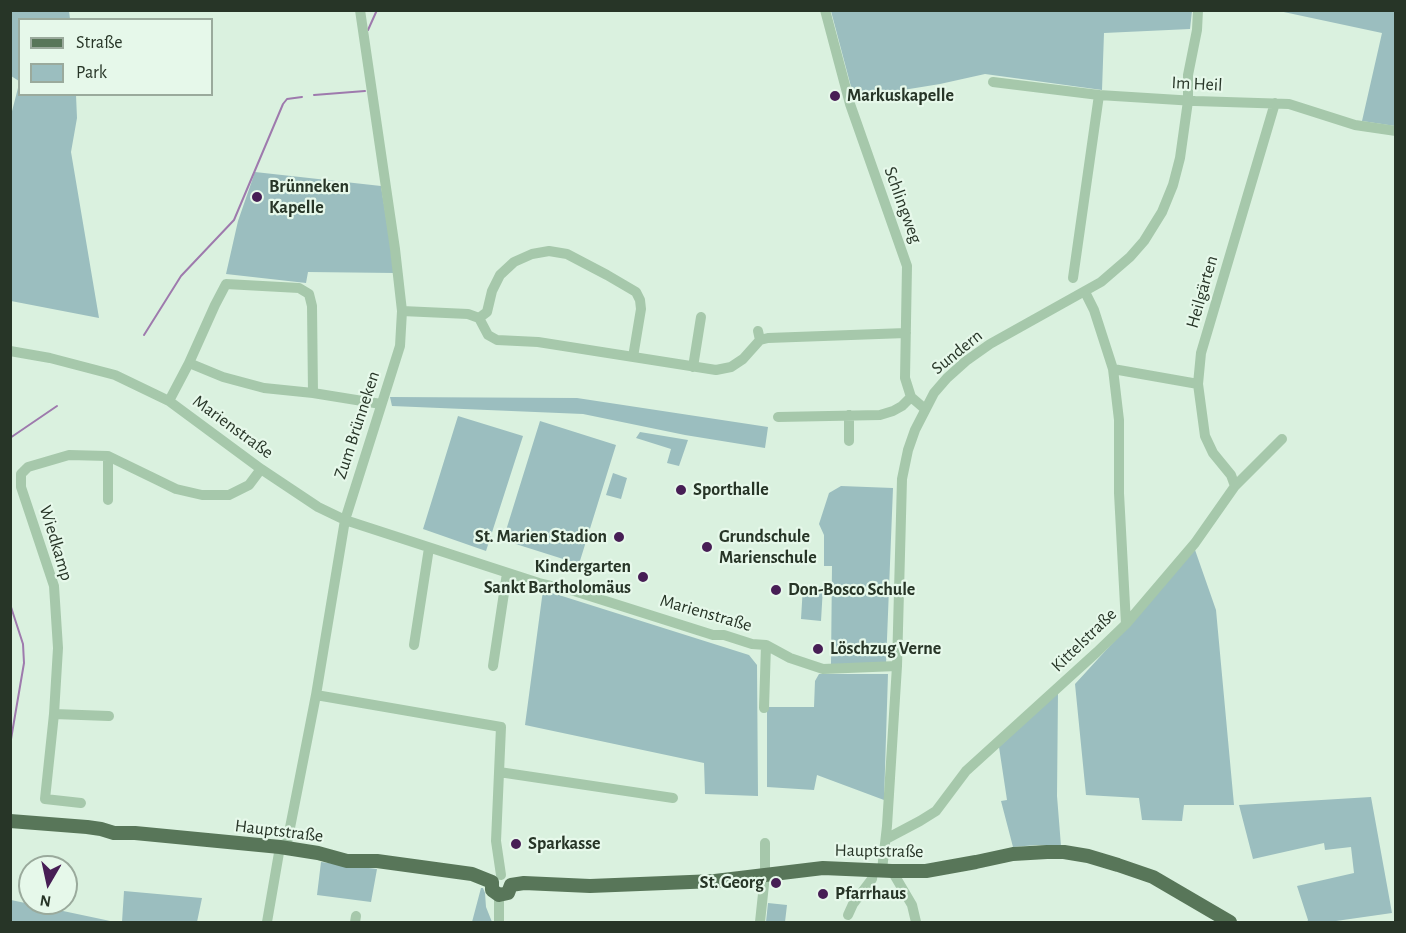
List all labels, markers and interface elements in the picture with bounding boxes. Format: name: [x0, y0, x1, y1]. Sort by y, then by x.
legend: [18, 18, 213, 96]
text: Straße: [76, 34, 122, 52]
text: Park: [76, 64, 107, 82]
street label: Im Heil: [1171, 72, 1223, 96]
place label: Markuskapelle: [847, 85, 954, 107]
marker: Markuskapelle: [828, 89, 842, 103]
street label: Schlingweg: [879, 164, 927, 246]
place label: Brünneken Kapelle: [269, 176, 349, 219]
marker: Brünneken Kapelle: [250, 190, 264, 204]
street label: Heilgärten: [1181, 253, 1223, 331]
street label: Sundern: [927, 325, 987, 379]
street label: Zum Brünneken: [329, 368, 385, 482]
street label: Marienstraße: [188, 390, 278, 464]
place label: Sporthalle: [693, 479, 769, 501]
marker: Sporthalle: [674, 483, 688, 497]
street label: Wiedkamp: [34, 503, 78, 583]
place label: St. Marien Stadion: [475, 526, 607, 548]
place label: Grundschule Marienschule: [719, 526, 817, 568]
marker: St. Marien Stadion: [612, 530, 626, 544]
marker: Grundschule Marienschule: [700, 540, 714, 554]
place label: Kindergarten Sankt Bartholomäus: [484, 556, 631, 598]
marker: Kindergarten Sankt Bartholomäus: [636, 570, 650, 584]
place label: Don-Bosco Schule: [788, 579, 915, 601]
marker: Don-Bosco Schule: [769, 583, 783, 597]
street label: Marienstraße: [658, 590, 754, 636]
street label: Kittelstraße: [1047, 603, 1121, 677]
place label: Löschzug Verne: [830, 638, 941, 660]
marker: Löschzug Verne: [811, 642, 825, 656]
street label: Hauptstraße: [234, 815, 324, 847]
place label: Sparkasse: [528, 833, 601, 855]
marker: Sparkasse: [509, 837, 523, 851]
street label: Hauptstraße: [834, 839, 924, 863]
north arrow: [18, 855, 78, 915]
place label: St. Georg: [699, 872, 764, 894]
marker: St. Georg: [769, 876, 783, 890]
place label: Pfarrhaus: [835, 883, 906, 905]
marker: Pfarrhaus: [816, 887, 830, 901]
text: N: [39, 892, 52, 910]

